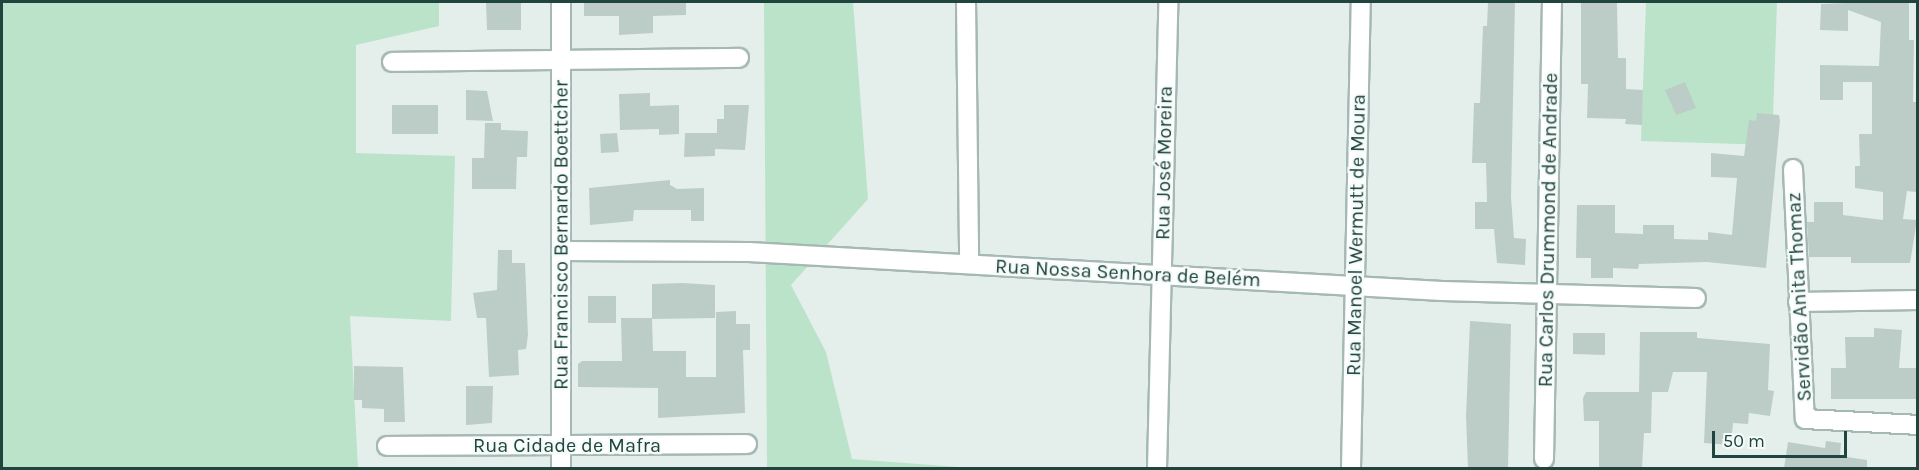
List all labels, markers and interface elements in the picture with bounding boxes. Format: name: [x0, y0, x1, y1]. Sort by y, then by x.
street label: Rua Carlos Drummond de Andrade: [1533, 73, 1563, 387]
street label: Rua Francisco Bernardo Boettcher: [549, 80, 573, 390]
street label: Rua José Moreira: [1151, 86, 1177, 240]
street label: Rua Manoel Wermutt de Moura: [1342, 94, 1370, 376]
street label: Servidão Anita Thomaz: [1782, 192, 1816, 402]
street label: Rua Nossa Senhora de Belém: [995, 254, 1261, 292]
scale bar: [1715, 419, 1850, 457]
text: 50 m: [1723, 430, 1765, 452]
street label: Rua Cidade de Mafra: [473, 433, 661, 457]

